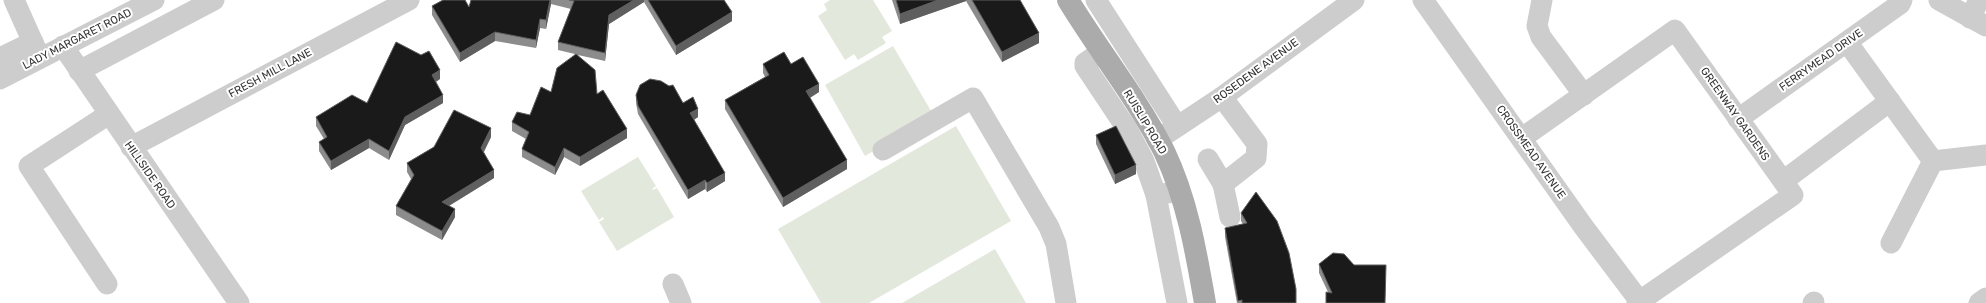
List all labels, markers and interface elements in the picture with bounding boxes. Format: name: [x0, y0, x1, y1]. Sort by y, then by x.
street label: LADY MARGARET ROAD: [20, 6, 134, 72]
street label: FERRYMEAD DRIVE: [1777, 26, 1866, 94]
street label: ROSEDENE AVENUE: [1211, 36, 1301, 106]
street label: FRESH MILL LANE: [226, 45, 314, 100]
street label: GREENWAY GARDENS: [1698, 65, 1772, 163]
street label: RUISLIP ROAD: [1121, 87, 1169, 157]
street label: CROSSMEAD AVENUE: [1494, 103, 1568, 202]
street label: HILLSIDE ROAD: [122, 139, 178, 211]

